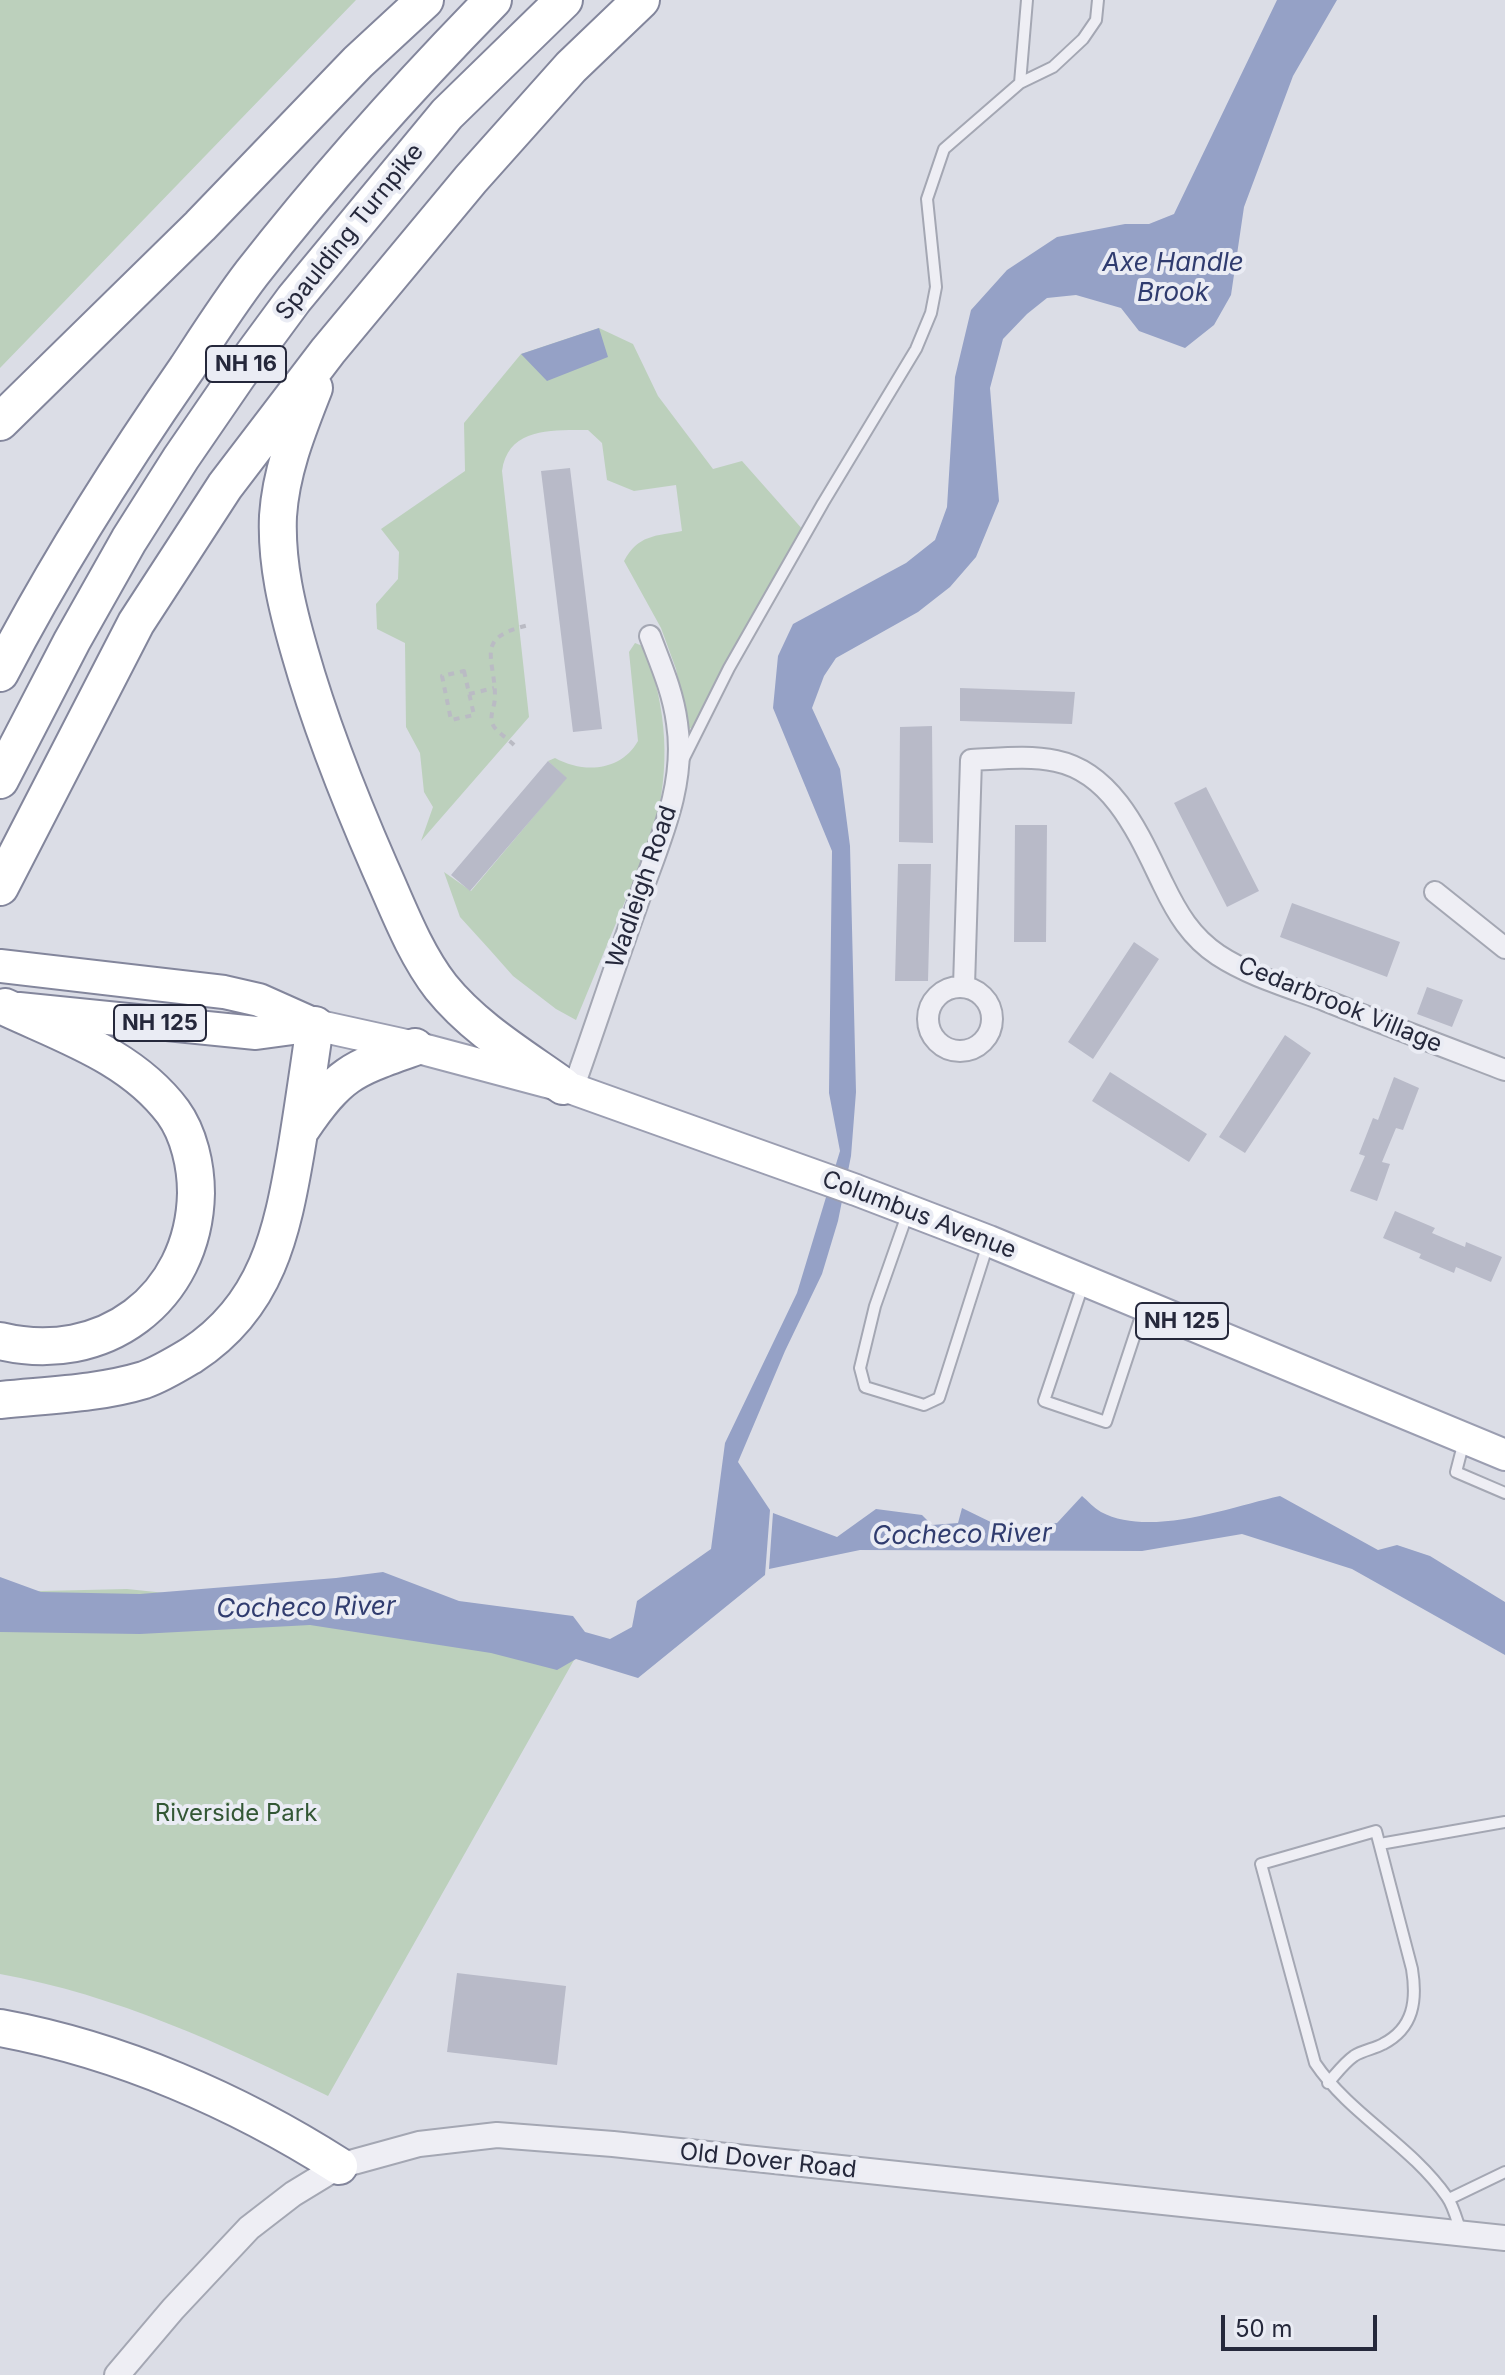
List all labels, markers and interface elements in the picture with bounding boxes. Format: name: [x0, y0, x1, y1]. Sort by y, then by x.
street label: Spaulding Turnpike: [270, 138, 430, 326]
water label: Axe Handle Brook: [1102, 247, 1244, 308]
road number: NH 16: [206, 346, 286, 382]
street label: Wadleigh Road: [601, 802, 683, 972]
street label: Cedarbrook Village: [1234, 951, 1446, 1059]
road number: NH 125: [114, 1005, 206, 1041]
street label: Columbus Avenue: [818, 1165, 1020, 1265]
road number: NH 125: [1136, 1303, 1228, 1339]
water label: Cocheco River: [872, 1518, 1052, 1552]
water label: Cocheco River: [216, 1591, 396, 1625]
park label: Riverside Park: [155, 1800, 317, 1828]
street label: Old Dover Road: [678, 2137, 858, 2185]
scale bar: [1225, 2299, 1381, 2349]
text: 50 m: [1235, 2314, 1293, 2343]

